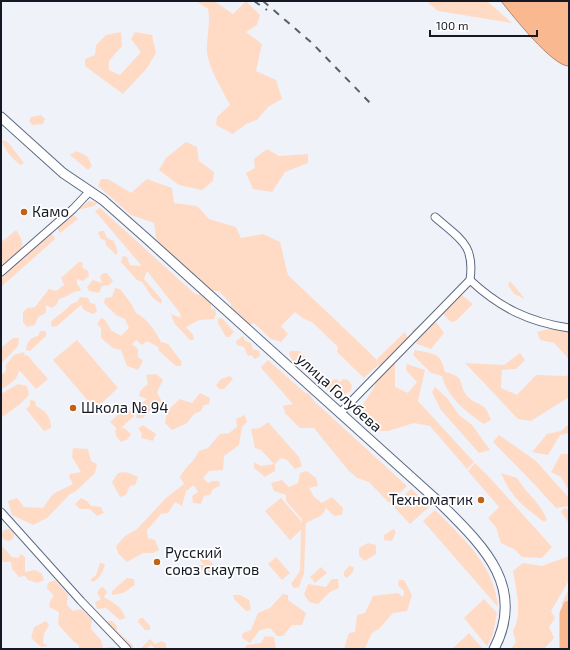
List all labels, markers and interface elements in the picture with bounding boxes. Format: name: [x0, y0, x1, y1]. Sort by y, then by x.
scale bar: [430, 12, 537, 38]
text: 100 m: [436, 18, 468, 32]
place label: Камо: [32, 202, 69, 220]
marker: Камо: [19, 207, 29, 217]
street label: улица Голубева: [293, 349, 386, 436]
place label: Школа № 94: [81, 398, 169, 416]
marker: Школа № 94: [68, 403, 78, 413]
place label: Техноматик: [389, 490, 473, 508]
marker: Техноматик: [476, 495, 486, 505]
place label: Русский союз скаутов: [165, 543, 259, 579]
marker: Русский союз скаутов: [152, 557, 162, 567]

